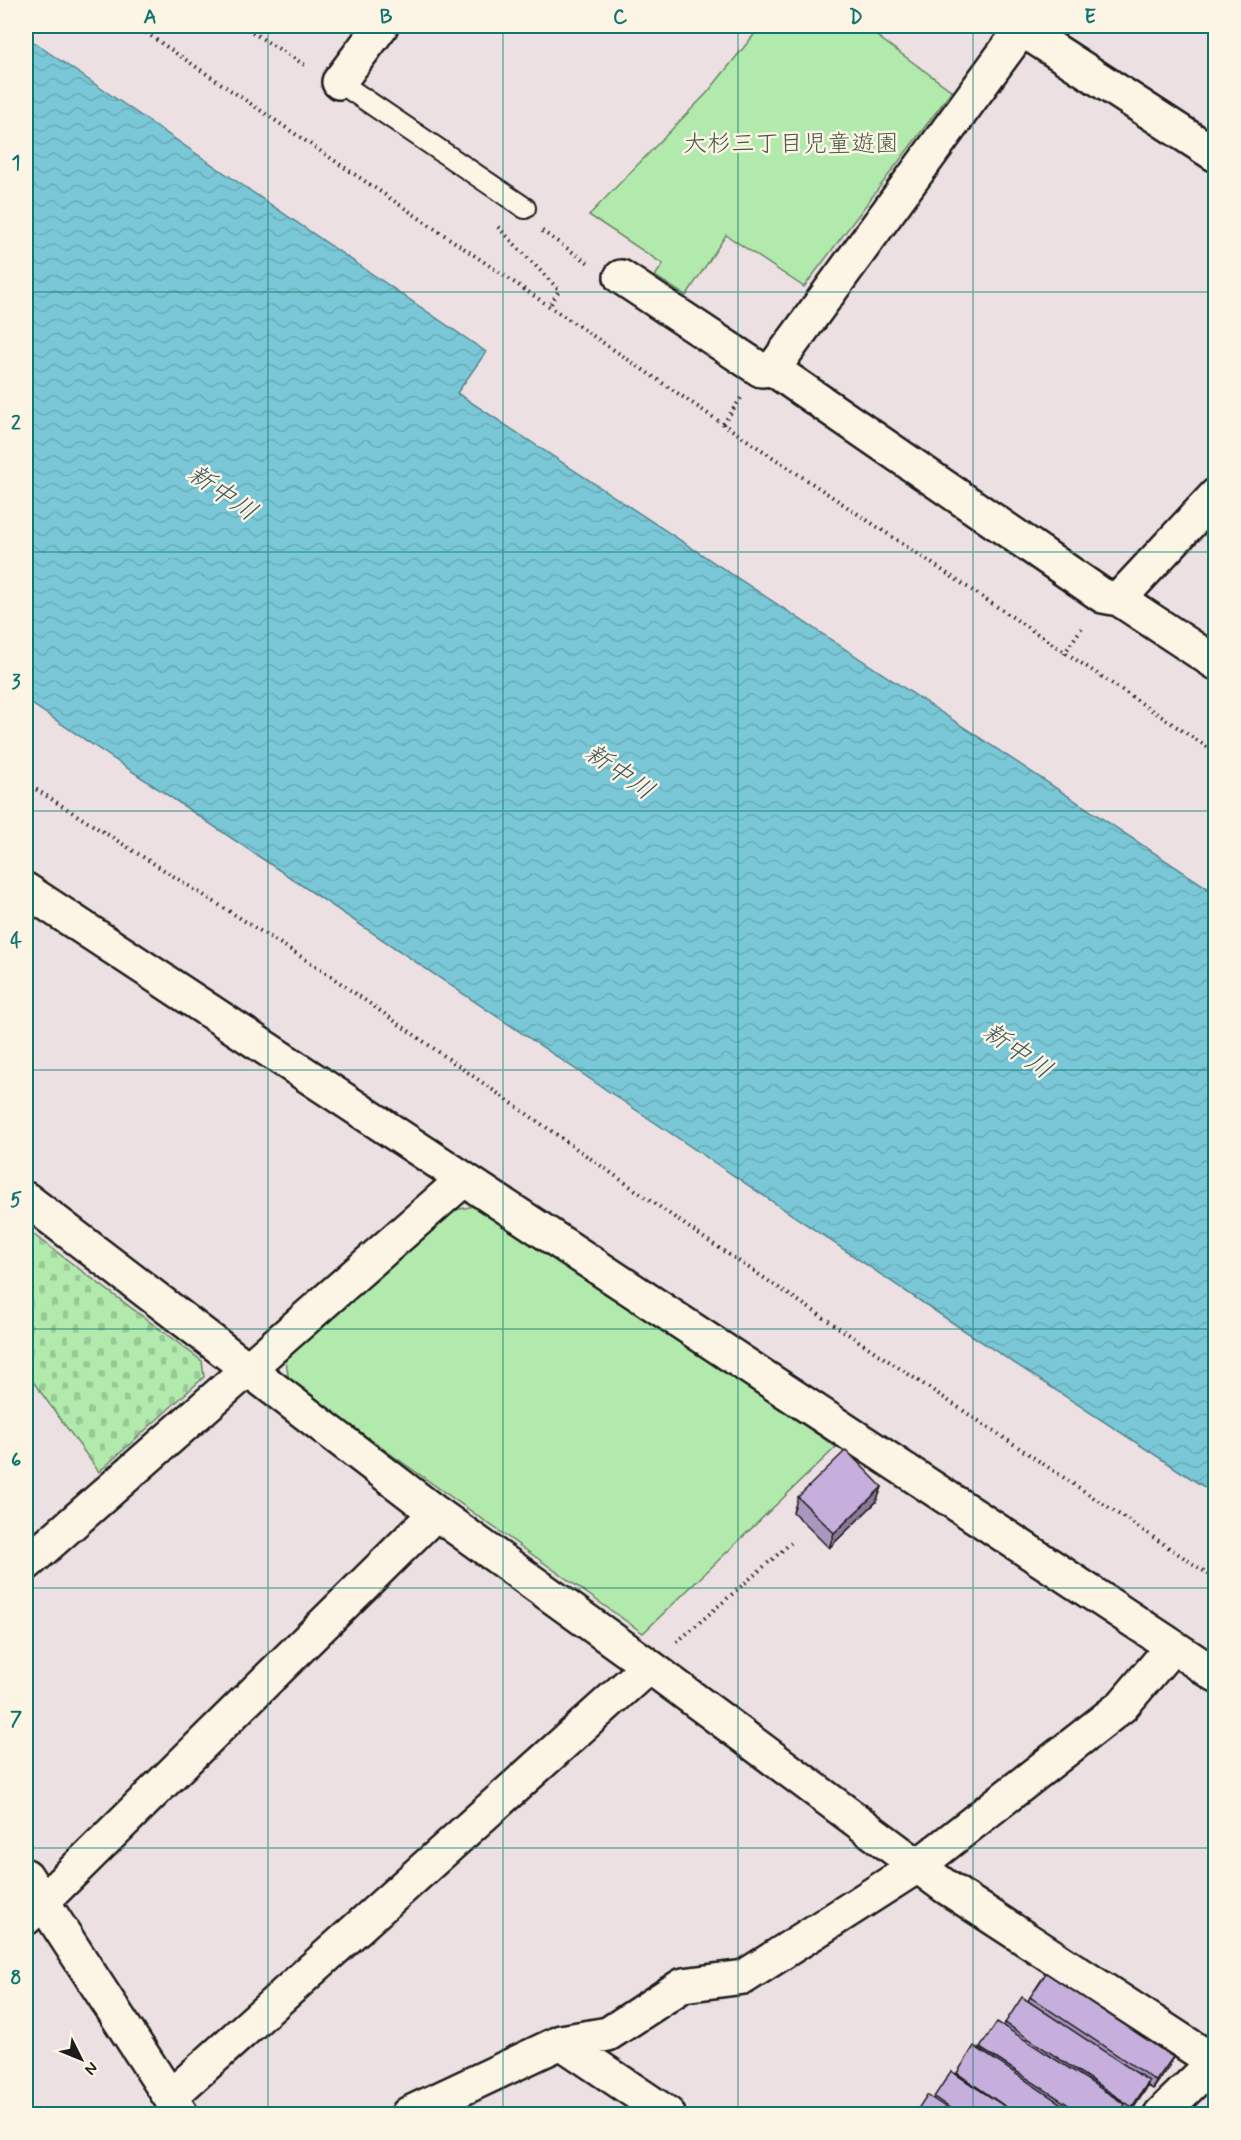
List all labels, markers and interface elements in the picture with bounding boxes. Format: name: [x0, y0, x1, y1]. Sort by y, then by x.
text: A: [143, 4, 157, 31]
text: B: [380, 4, 393, 31]
text: C: [613, 4, 628, 31]
text: D: [849, 4, 863, 31]
text: E: [1084, 4, 1096, 31]
park label: 大杉三丁目児童遊園: [683, 129, 899, 160]
text: 1: [12, 150, 20, 177]
text: 2: [11, 410, 21, 437]
water label: 新中川: [180, 457, 264, 530]
text: 3: [11, 669, 21, 696]
water label: 新中川: [577, 736, 661, 809]
text: 4: [10, 928, 22, 955]
water label: 新中川: [975, 1015, 1059, 1088]
text: 5: [10, 1187, 22, 1214]
text: 6: [11, 1447, 21, 1474]
text: 7: [10, 1706, 22, 1733]
text: 8: [10, 1965, 22, 1992]
north arrow: [51, 2029, 111, 2089]
text: N: [80, 2057, 102, 2079]

